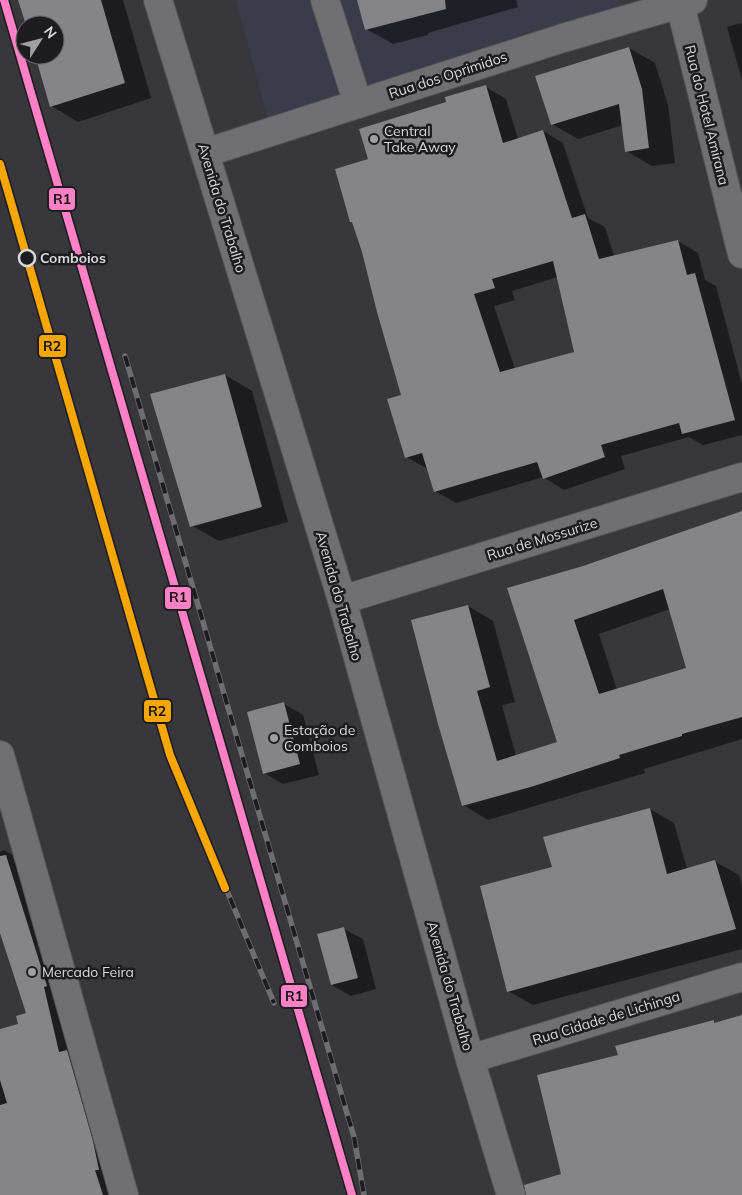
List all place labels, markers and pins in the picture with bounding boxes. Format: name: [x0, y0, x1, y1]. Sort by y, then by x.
place label: Central Take Away: [384, 122, 456, 156]
marker: Central Take Away: [368, 133, 380, 145]
marker: Comboios: [18, 249, 36, 267]
place label: Comboios: [40, 249, 106, 267]
place label: Estação de Comboios: [284, 721, 355, 755]
marker: Estação de Comboios: [268, 732, 280, 744]
place label: Mercado Feira: [42, 963, 134, 981]
marker: Mercado Feira: [26, 966, 38, 978]

